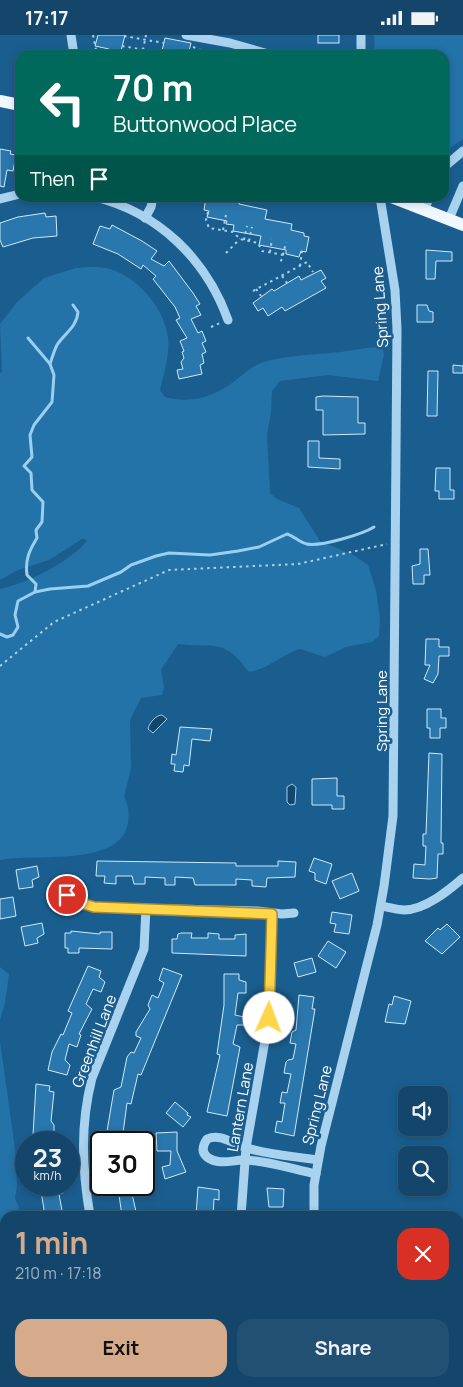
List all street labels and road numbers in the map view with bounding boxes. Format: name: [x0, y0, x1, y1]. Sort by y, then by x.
street label: Spring Lane: [367, 265, 393, 348]
street label: Spring Lane: [371, 670, 392, 752]
street label: Greenhill Lane: [67, 991, 121, 1091]
street label: Lantern Lane: [222, 1060, 258, 1153]
street label: Spring Lane: [297, 1063, 337, 1147]

